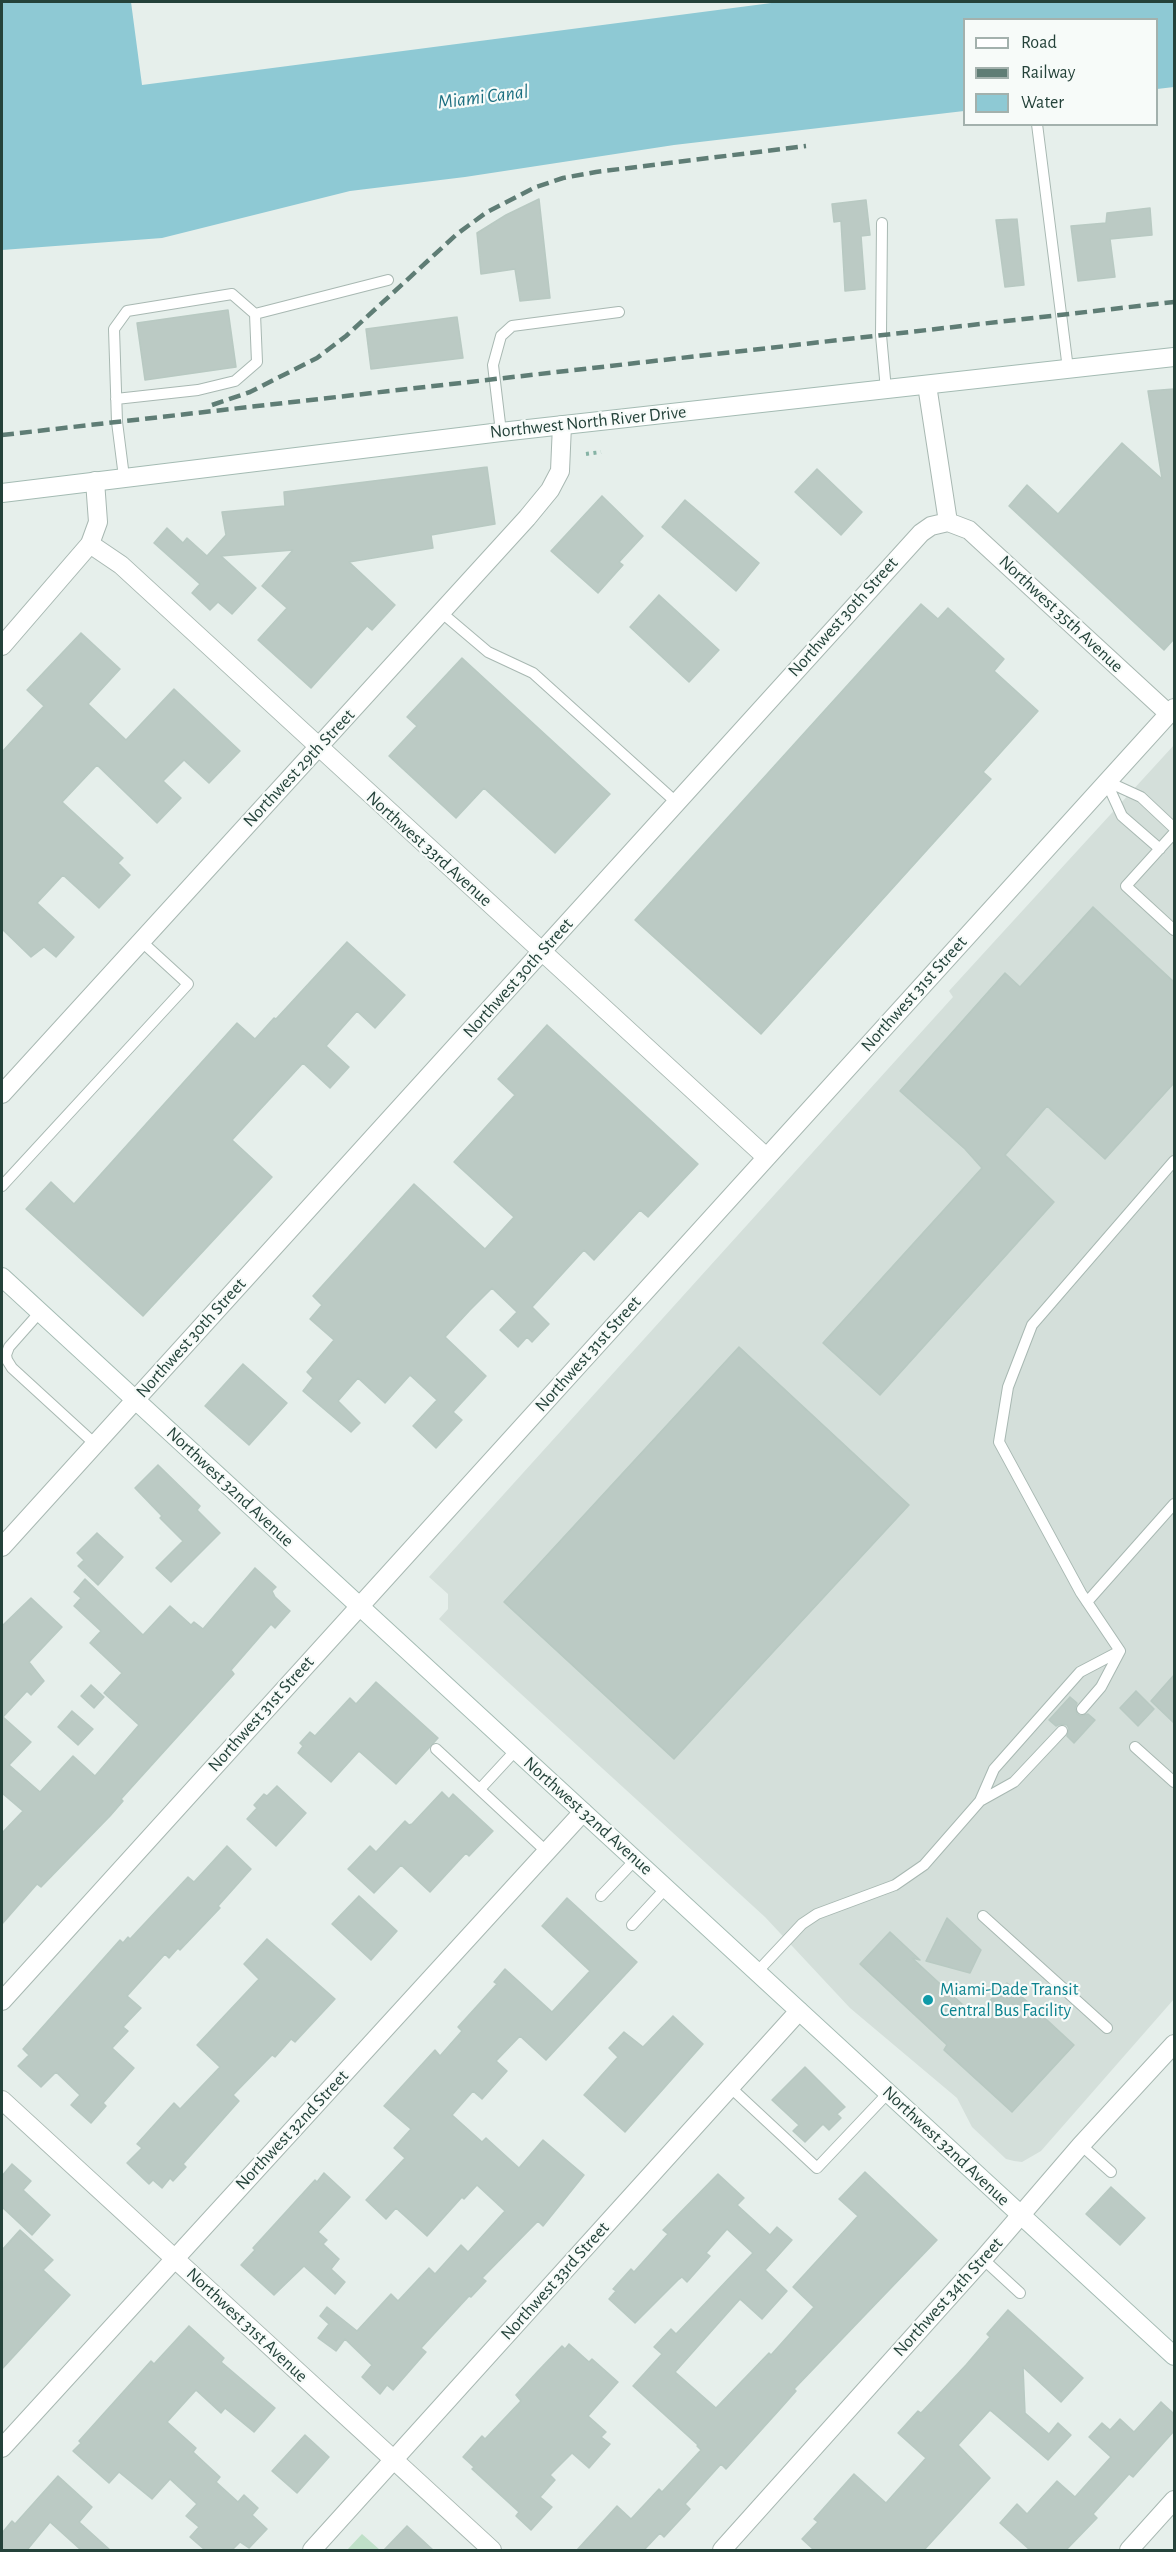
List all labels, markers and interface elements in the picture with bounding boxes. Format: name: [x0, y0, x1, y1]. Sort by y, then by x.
legend: [963, 18, 1158, 126]
text: Road: [1021, 34, 1057, 52]
text: Railway: [1021, 64, 1075, 82]
water label: Miami Canal: [436, 80, 530, 114]
text: Water: [1021, 94, 1064, 112]
street label: Northwest North River Drive: [489, 401, 687, 443]
street label: Northwest 35th Avenue: [994, 551, 1128, 677]
street label: Northwest 30th Street: [783, 553, 903, 681]
street label: Northwest 29th Street: [239, 704, 359, 832]
street label: Northwest 33rd Avenue: [362, 787, 496, 911]
street label: Northwest 30th Street: [458, 914, 578, 1042]
street label: Northwest 31st Street: [856, 932, 972, 1056]
street label: Northwest 30th Street: [131, 1274, 251, 1402]
street label: Northwest 31st Street: [530, 1292, 646, 1416]
street label: Northwest 32nd Avenue: [162, 1422, 298, 1552]
street label: Northwest 31st Street: [203, 1652, 319, 1776]
street label: Northwest 32nd Avenue: [519, 1752, 657, 1880]
place label: Miami-Dade Transit Central Bus Facility: [940, 1979, 1078, 2022]
marker: Miami-Dade Transit Central Bus Facility: [921, 1993, 935, 2007]
street label: Northwest 32nd Street: [231, 2065, 353, 2195]
street label: Northwest 32nd Avenue: [878, 2081, 1014, 2211]
street label: Northwest 33rd Street: [496, 2217, 614, 2345]
street label: Northwest 34th Street: [889, 2233, 1007, 2361]
street label: Northwest 31st Avenue: [182, 2263, 312, 2387]

